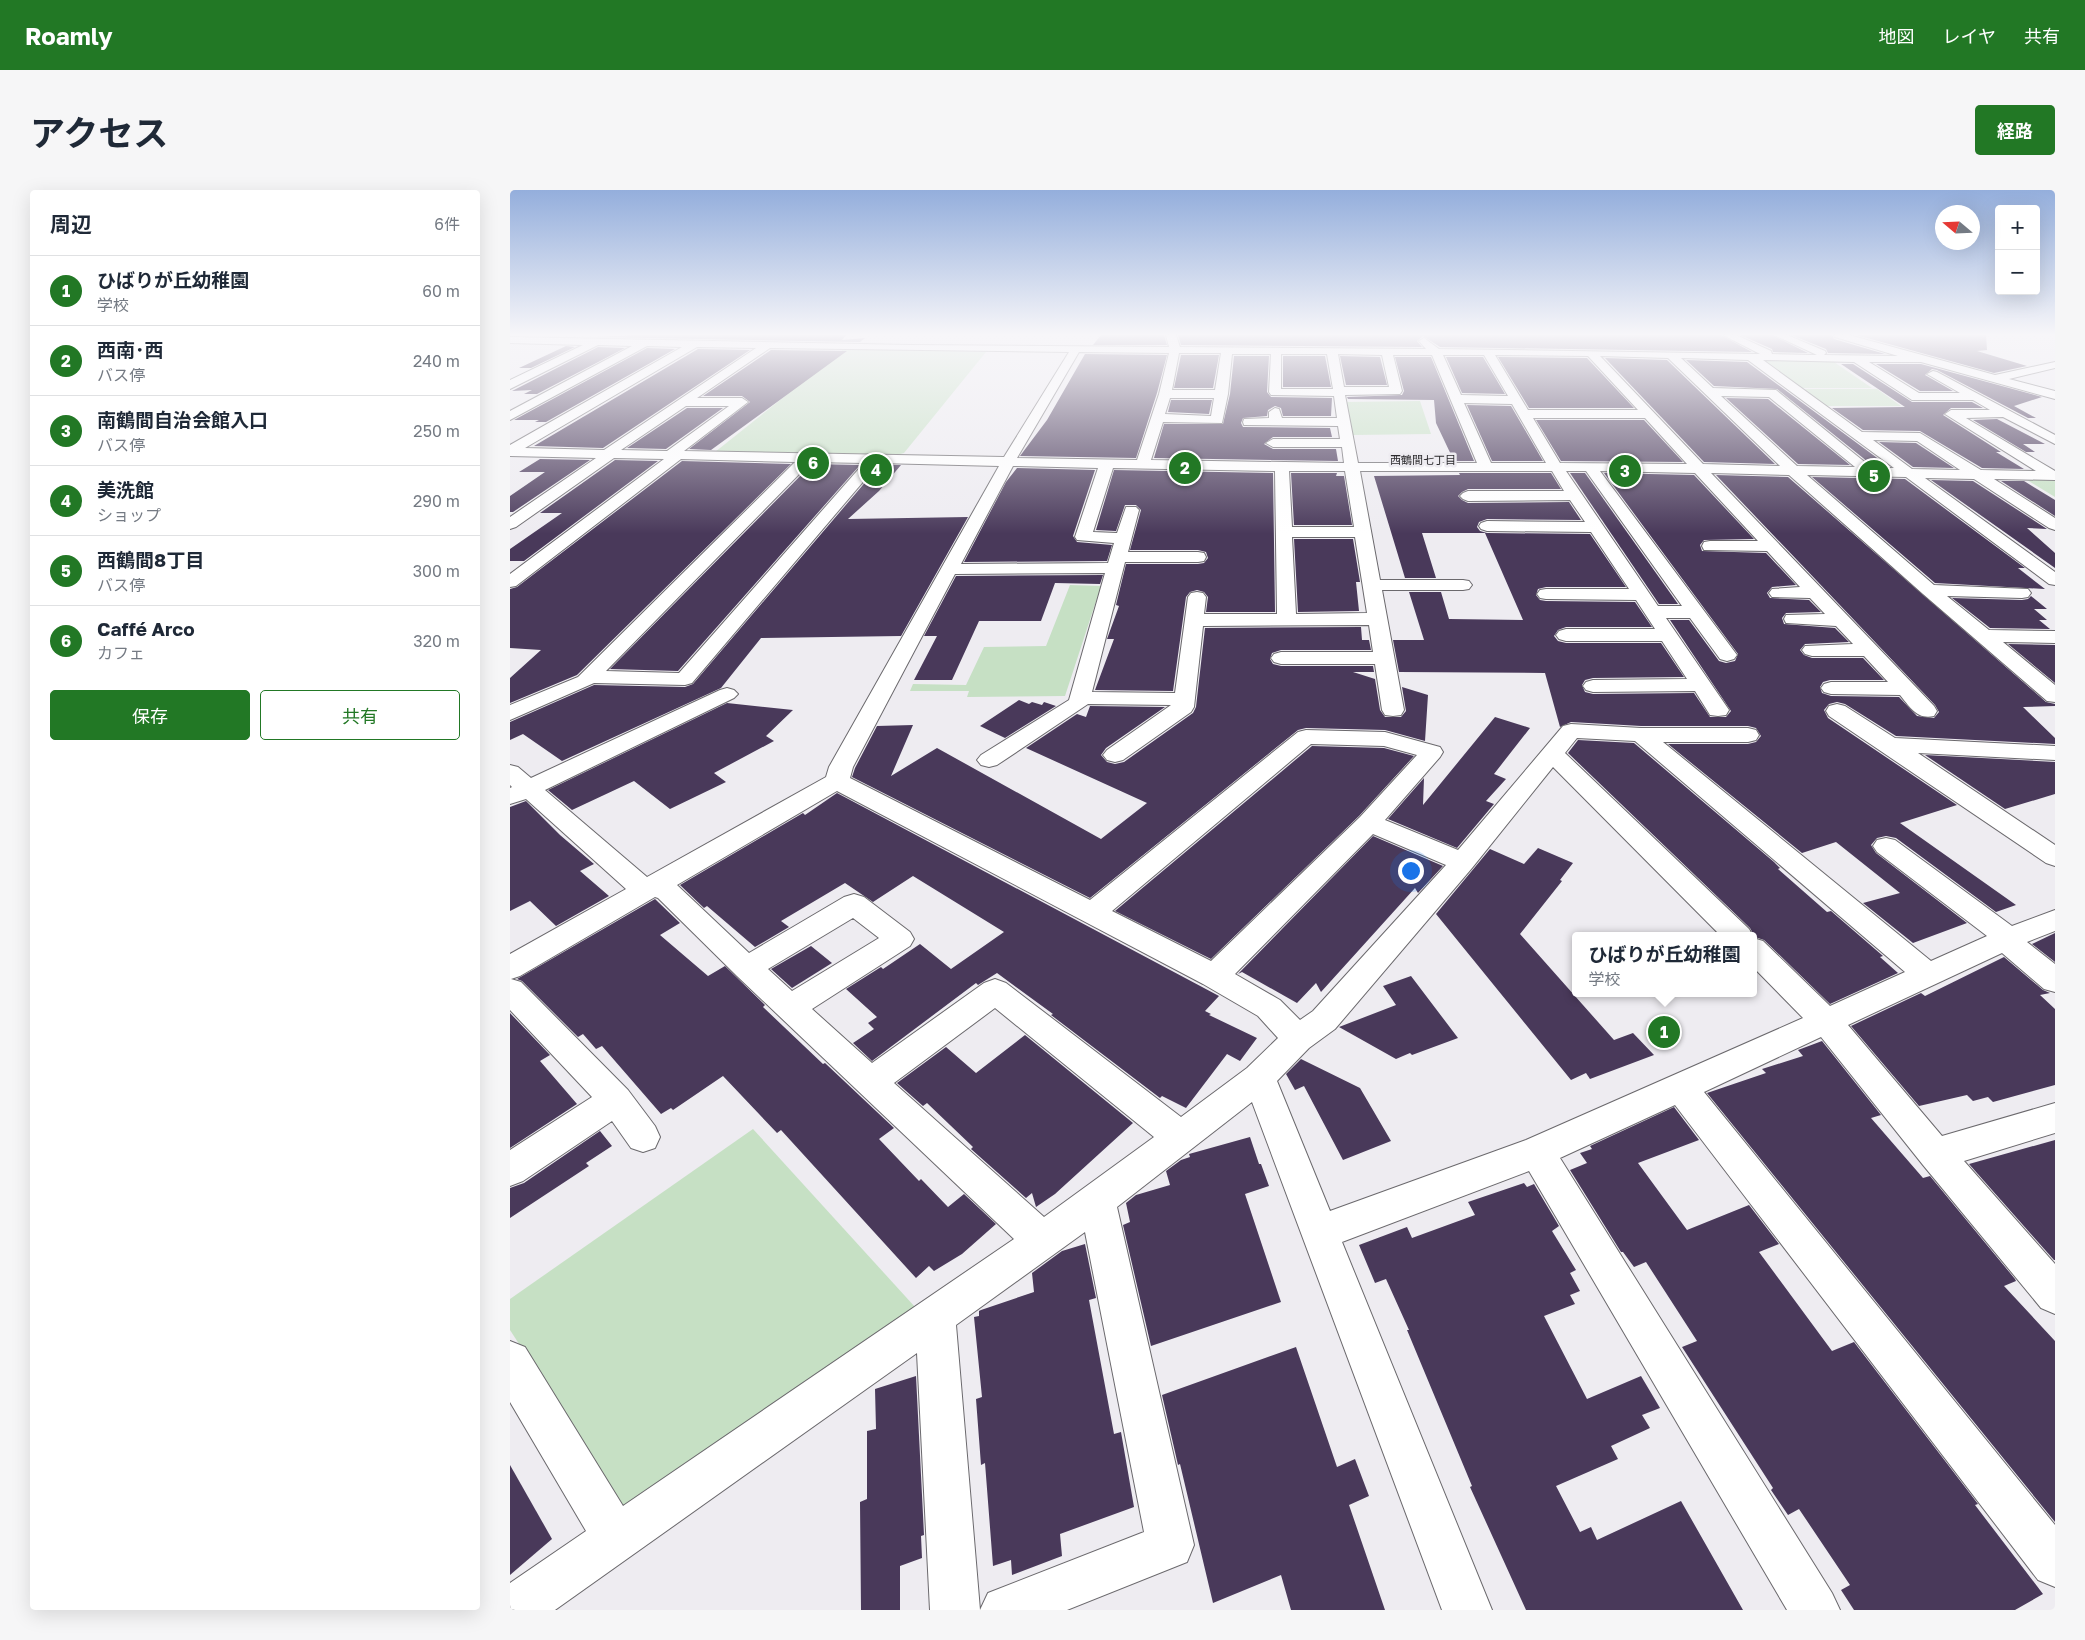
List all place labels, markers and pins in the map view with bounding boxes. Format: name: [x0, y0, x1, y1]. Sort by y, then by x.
pin: 6: [797, 444, 829, 482]
pin: 2: [1169, 449, 1201, 487]
pin: 4: [860, 451, 892, 489]
pin: 3: [1609, 452, 1641, 490]
pin: 5: [1858, 457, 1890, 495]
pin: 1: [1648, 1013, 1680, 1051]

